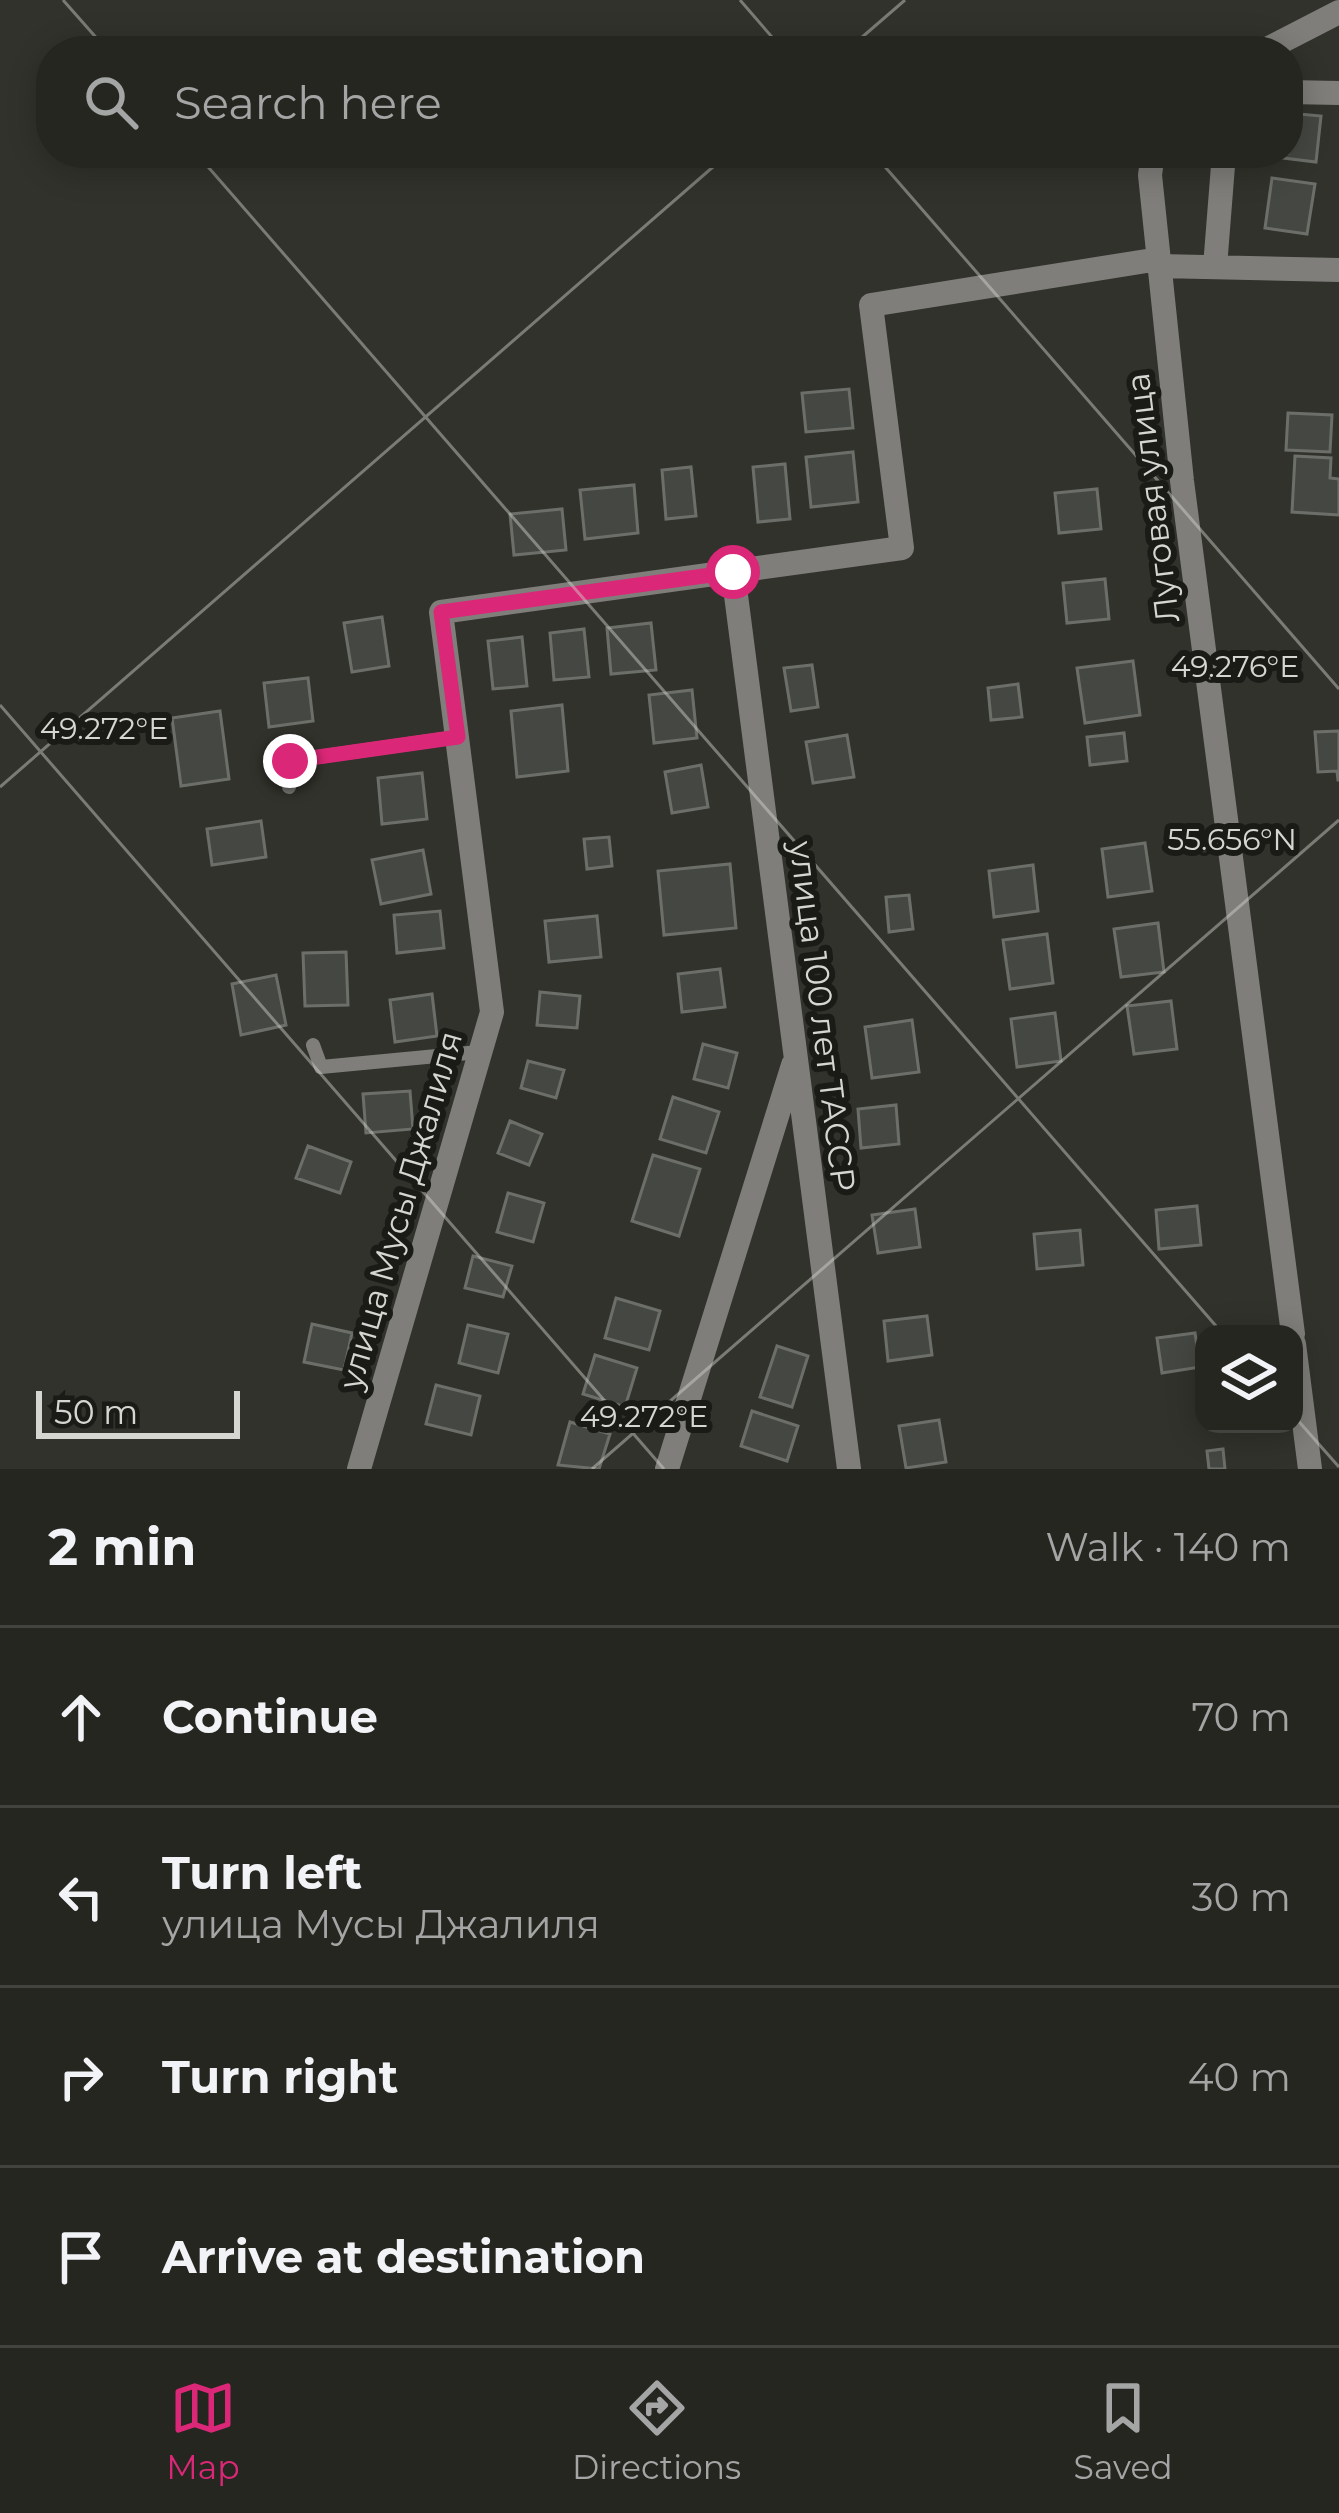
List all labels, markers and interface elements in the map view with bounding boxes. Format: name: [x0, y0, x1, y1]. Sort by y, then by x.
search box: [36, 36, 1303, 168]
icon: search: [78, 69, 144, 135]
text: Search here: [174, 75, 442, 130]
street label: Луговая улица: [1117, 371, 1187, 625]
route start: [706, 545, 760, 599]
text: 49.276°E: [1171, 648, 1299, 685]
text: 49.272°E: [40, 710, 168, 747]
route end: [263, 734, 317, 788]
text: 55.656°N: [1167, 821, 1297, 858]
street label: улица 100 лет ТАССР: [782, 838, 864, 1193]
street label: улица Мусы Джалиля: [329, 1026, 470, 1395]
map controls: [1195, 1325, 1303, 1433]
button: layers: [1195, 1325, 1303, 1433]
scale bar: [36, 1385, 240, 1438]
text: 50 m: [54, 1392, 138, 1432]
text: 49.272°E: [580, 1398, 708, 1435]
text: 2 min: [48, 1516, 197, 1578]
text: Walk · 140 m: [1045, 1523, 1291, 1571]
icon: ahead: [48, 1684, 114, 1750]
text: Continue: [162, 1689, 378, 1744]
text: 70 m: [1191, 1693, 1291, 1741]
text: Turn left: [162, 1845, 362, 1900]
icon: left: [48, 1864, 114, 1930]
text: 30 m: [1192, 1873, 1291, 1921]
text: улица Мусы Джалиля: [162, 1900, 600, 1948]
icon: right: [48, 2044, 114, 2110]
text: Turn right: [162, 2049, 398, 2104]
text: 40 m: [1188, 2053, 1291, 2101]
icon: arrive: [48, 2224, 114, 2290]
text: Arrive at destination: [162, 2229, 645, 2284]
tab: Map: [166, 2375, 240, 2487]
tab: Directions: [572, 2375, 741, 2487]
tab: Saved: [1074, 2375, 1173, 2487]

